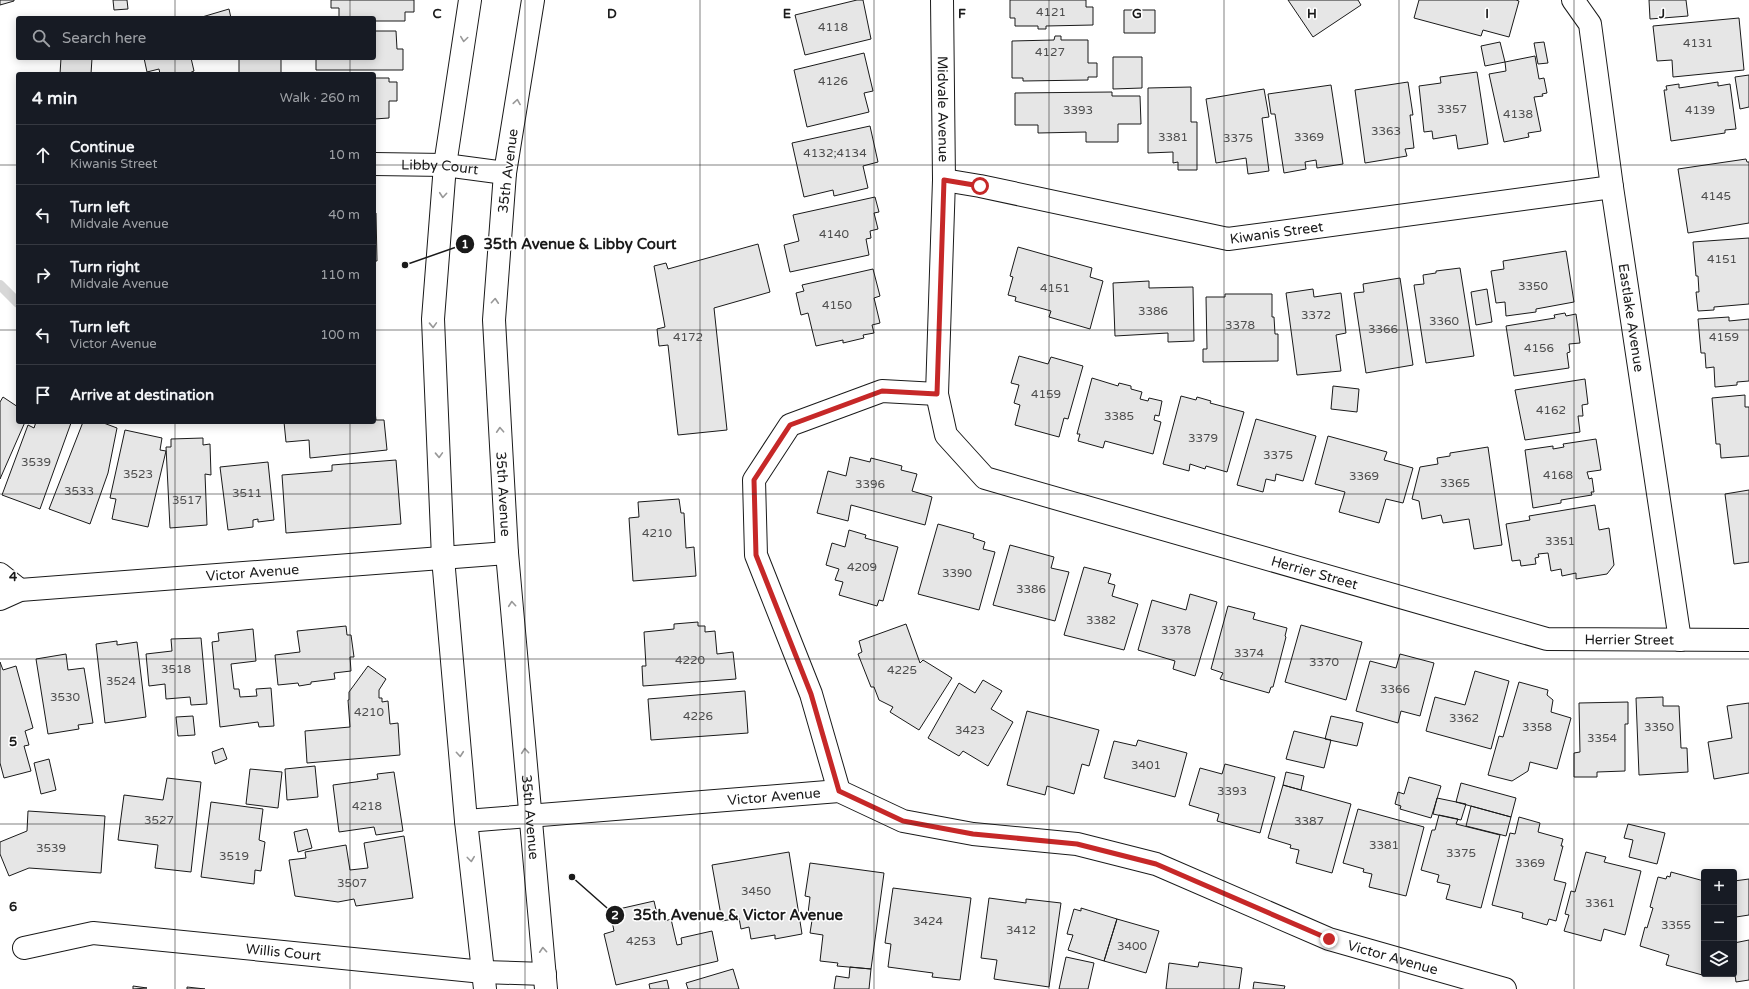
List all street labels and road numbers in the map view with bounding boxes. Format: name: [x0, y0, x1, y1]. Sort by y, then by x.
street label: Midvale Avenue: [934, 56, 952, 162]
street label: 35th Avenue: [494, 128, 522, 214]
street label: Libby Court: [401, 156, 480, 178]
street label: Kiwanis Street: [1229, 218, 1325, 247]
street label: Eastlake Avenue: [1615, 262, 1648, 373]
street label: 35th Avenue: [493, 451, 515, 537]
street label: Herrier Street: [1269, 552, 1361, 593]
street label: Victor Avenue: [205, 560, 300, 584]
street label: Herrier Street: [1584, 631, 1675, 648]
street label: 35th Avenue: [518, 774, 543, 860]
street label: Victor Avenue: [727, 784, 821, 808]
street label: Victor Avenue: [1346, 936, 1440, 978]
street label: Willis Court: [245, 940, 323, 964]

